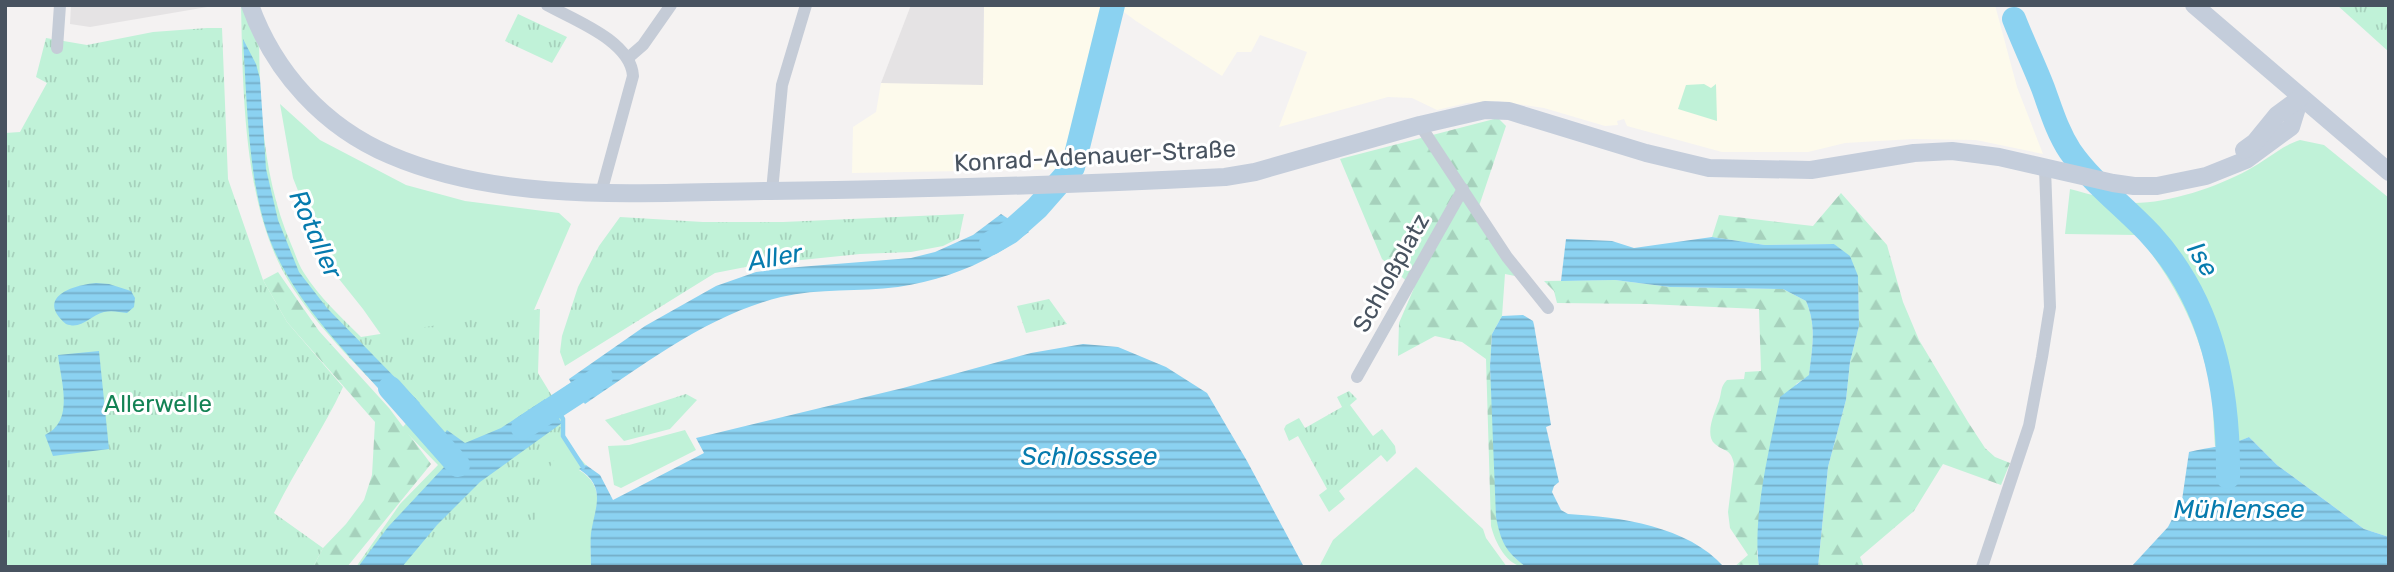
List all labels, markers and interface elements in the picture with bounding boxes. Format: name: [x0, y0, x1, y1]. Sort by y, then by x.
street label: Konrad-Adenauer-Straße: [953, 135, 1237, 177]
water label: Rotaller: [282, 185, 349, 284]
street label: Schloßplatz: [1347, 209, 1435, 337]
water label: Ise: [2180, 236, 2225, 283]
water label: Aller: [744, 237, 806, 278]
park label: Allerwelle: [104, 390, 212, 418]
water label: Schlosssee: [1021, 441, 1158, 472]
water label: Mühlensee: [2173, 494, 2305, 525]

